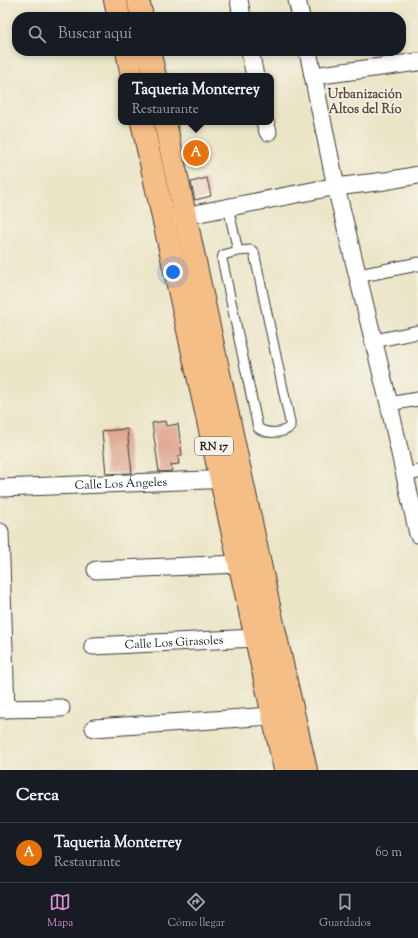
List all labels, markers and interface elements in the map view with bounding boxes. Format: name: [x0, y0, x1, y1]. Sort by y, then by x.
search box: [12, 12, 406, 56]
icon: search: [26, 23, 48, 45]
text: Buscar aquí: [58, 24, 132, 45]
popup: [118, 73, 274, 125]
text: Taqueria Monterrey: [132, 80, 260, 101]
district label: Urbanización Altos del Río: [328, 86, 403, 119]
text: Restaurante: [132, 101, 199, 119]
pin: A: [183, 138, 209, 168]
your location: [163, 262, 183, 282]
road number: RN 17: [195, 437, 233, 455]
street label: Calle Los Ángeles: [74, 474, 168, 495]
street label: Calle Los Girasoles: [124, 632, 224, 654]
text: Cerca: [16, 784, 59, 808]
text: Taqueria Monterrey: [54, 833, 182, 854]
text: A: [24, 844, 34, 862]
text: 60 m: [375, 844, 402, 862]
text: Restaurante: [54, 854, 121, 872]
tab: Mapa: [47, 891, 73, 931]
tab: Cómo llegar: [167, 891, 225, 931]
tab: Guardados: [319, 891, 371, 931]

